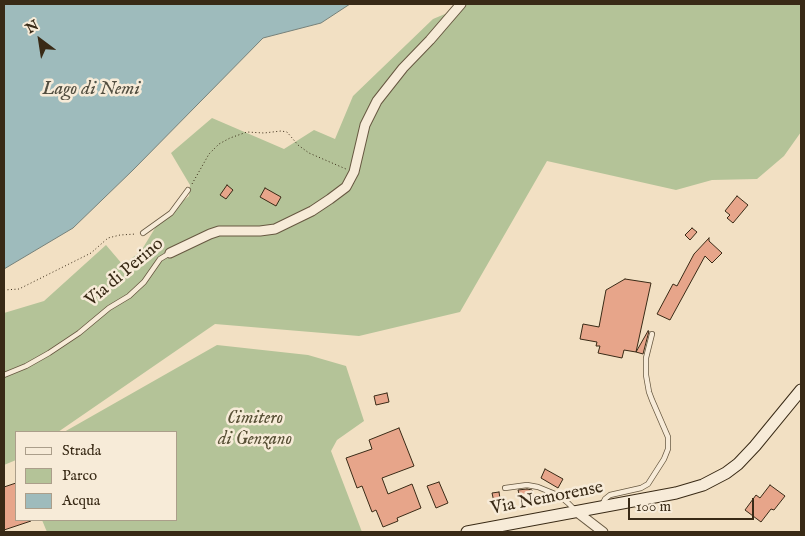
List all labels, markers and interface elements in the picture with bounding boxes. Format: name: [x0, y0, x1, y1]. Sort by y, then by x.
north arrow: [15, 15, 65, 65]
text: N: [22, 16, 42, 38]
water label: Lago di Nemi: [42, 79, 140, 101]
street label: Via di Perino: [81, 234, 169, 312]
park label: Cimitero di Genzano: [218, 408, 292, 450]
legend: [15, 431, 178, 521]
text: Strada: [62, 441, 101, 460]
text: Parco: [62, 466, 97, 485]
street label: Via Nemorense: [489, 478, 605, 520]
scale bar: [630, 488, 756, 520]
text: Acqua: [62, 491, 100, 510]
text: 100 m: [636, 497, 671, 516]

